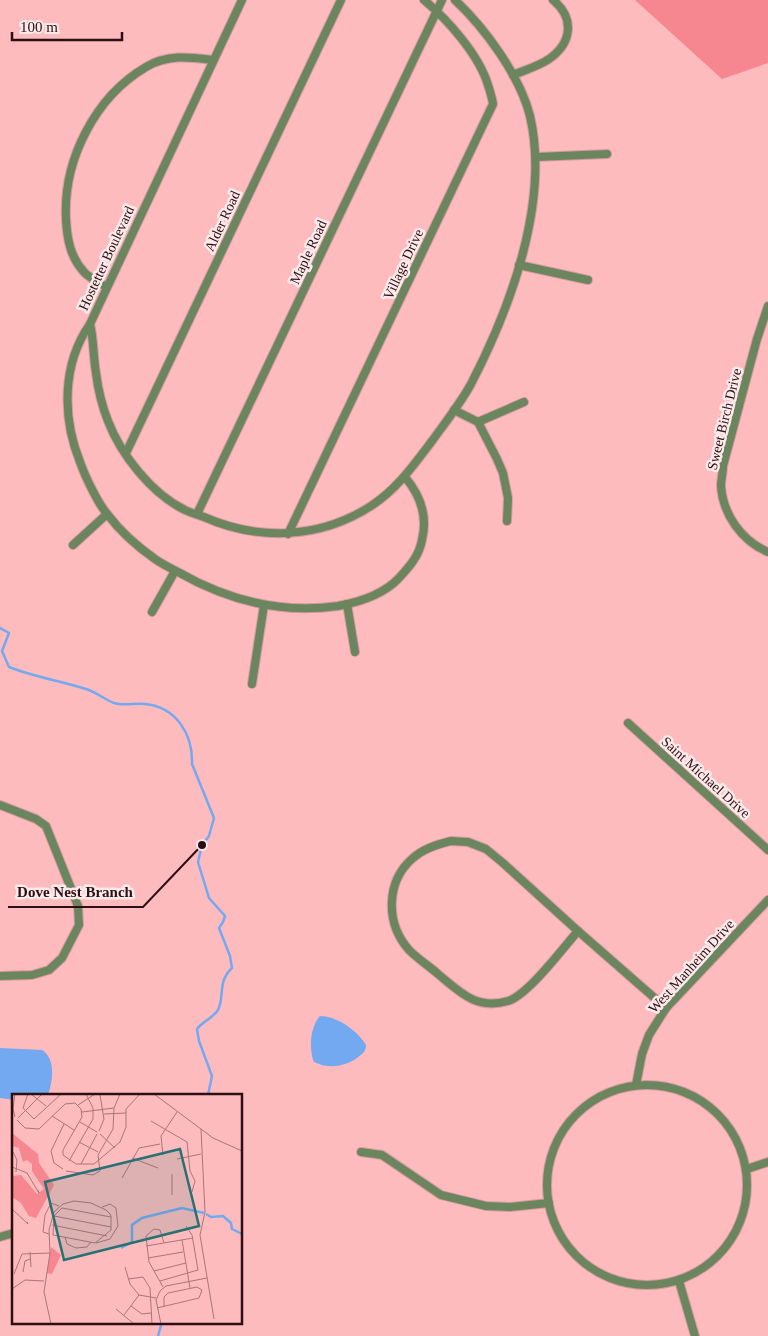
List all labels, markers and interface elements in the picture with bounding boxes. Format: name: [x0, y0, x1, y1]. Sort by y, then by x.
scale bar: [12, 10, 122, 42]
text: 100 m: [20, 19, 58, 35]
street label: Alder Road: [202, 189, 243, 254]
street label: Hostetter Boulevard: [76, 204, 137, 313]
street label: Maple Road: [287, 218, 330, 287]
street label: Village Drive: [381, 227, 426, 302]
street label: Sweet Birch Drive: [705, 367, 744, 471]
street label: Saint Michael Drive: [658, 734, 753, 821]
callout: Dove Nest Branch: [8, 877, 143, 907]
text: Dove Nest Branch: [17, 884, 134, 900]
street label: West Manheim Drive: [646, 917, 737, 1016]
inset map: [12, 1094, 242, 1324]

